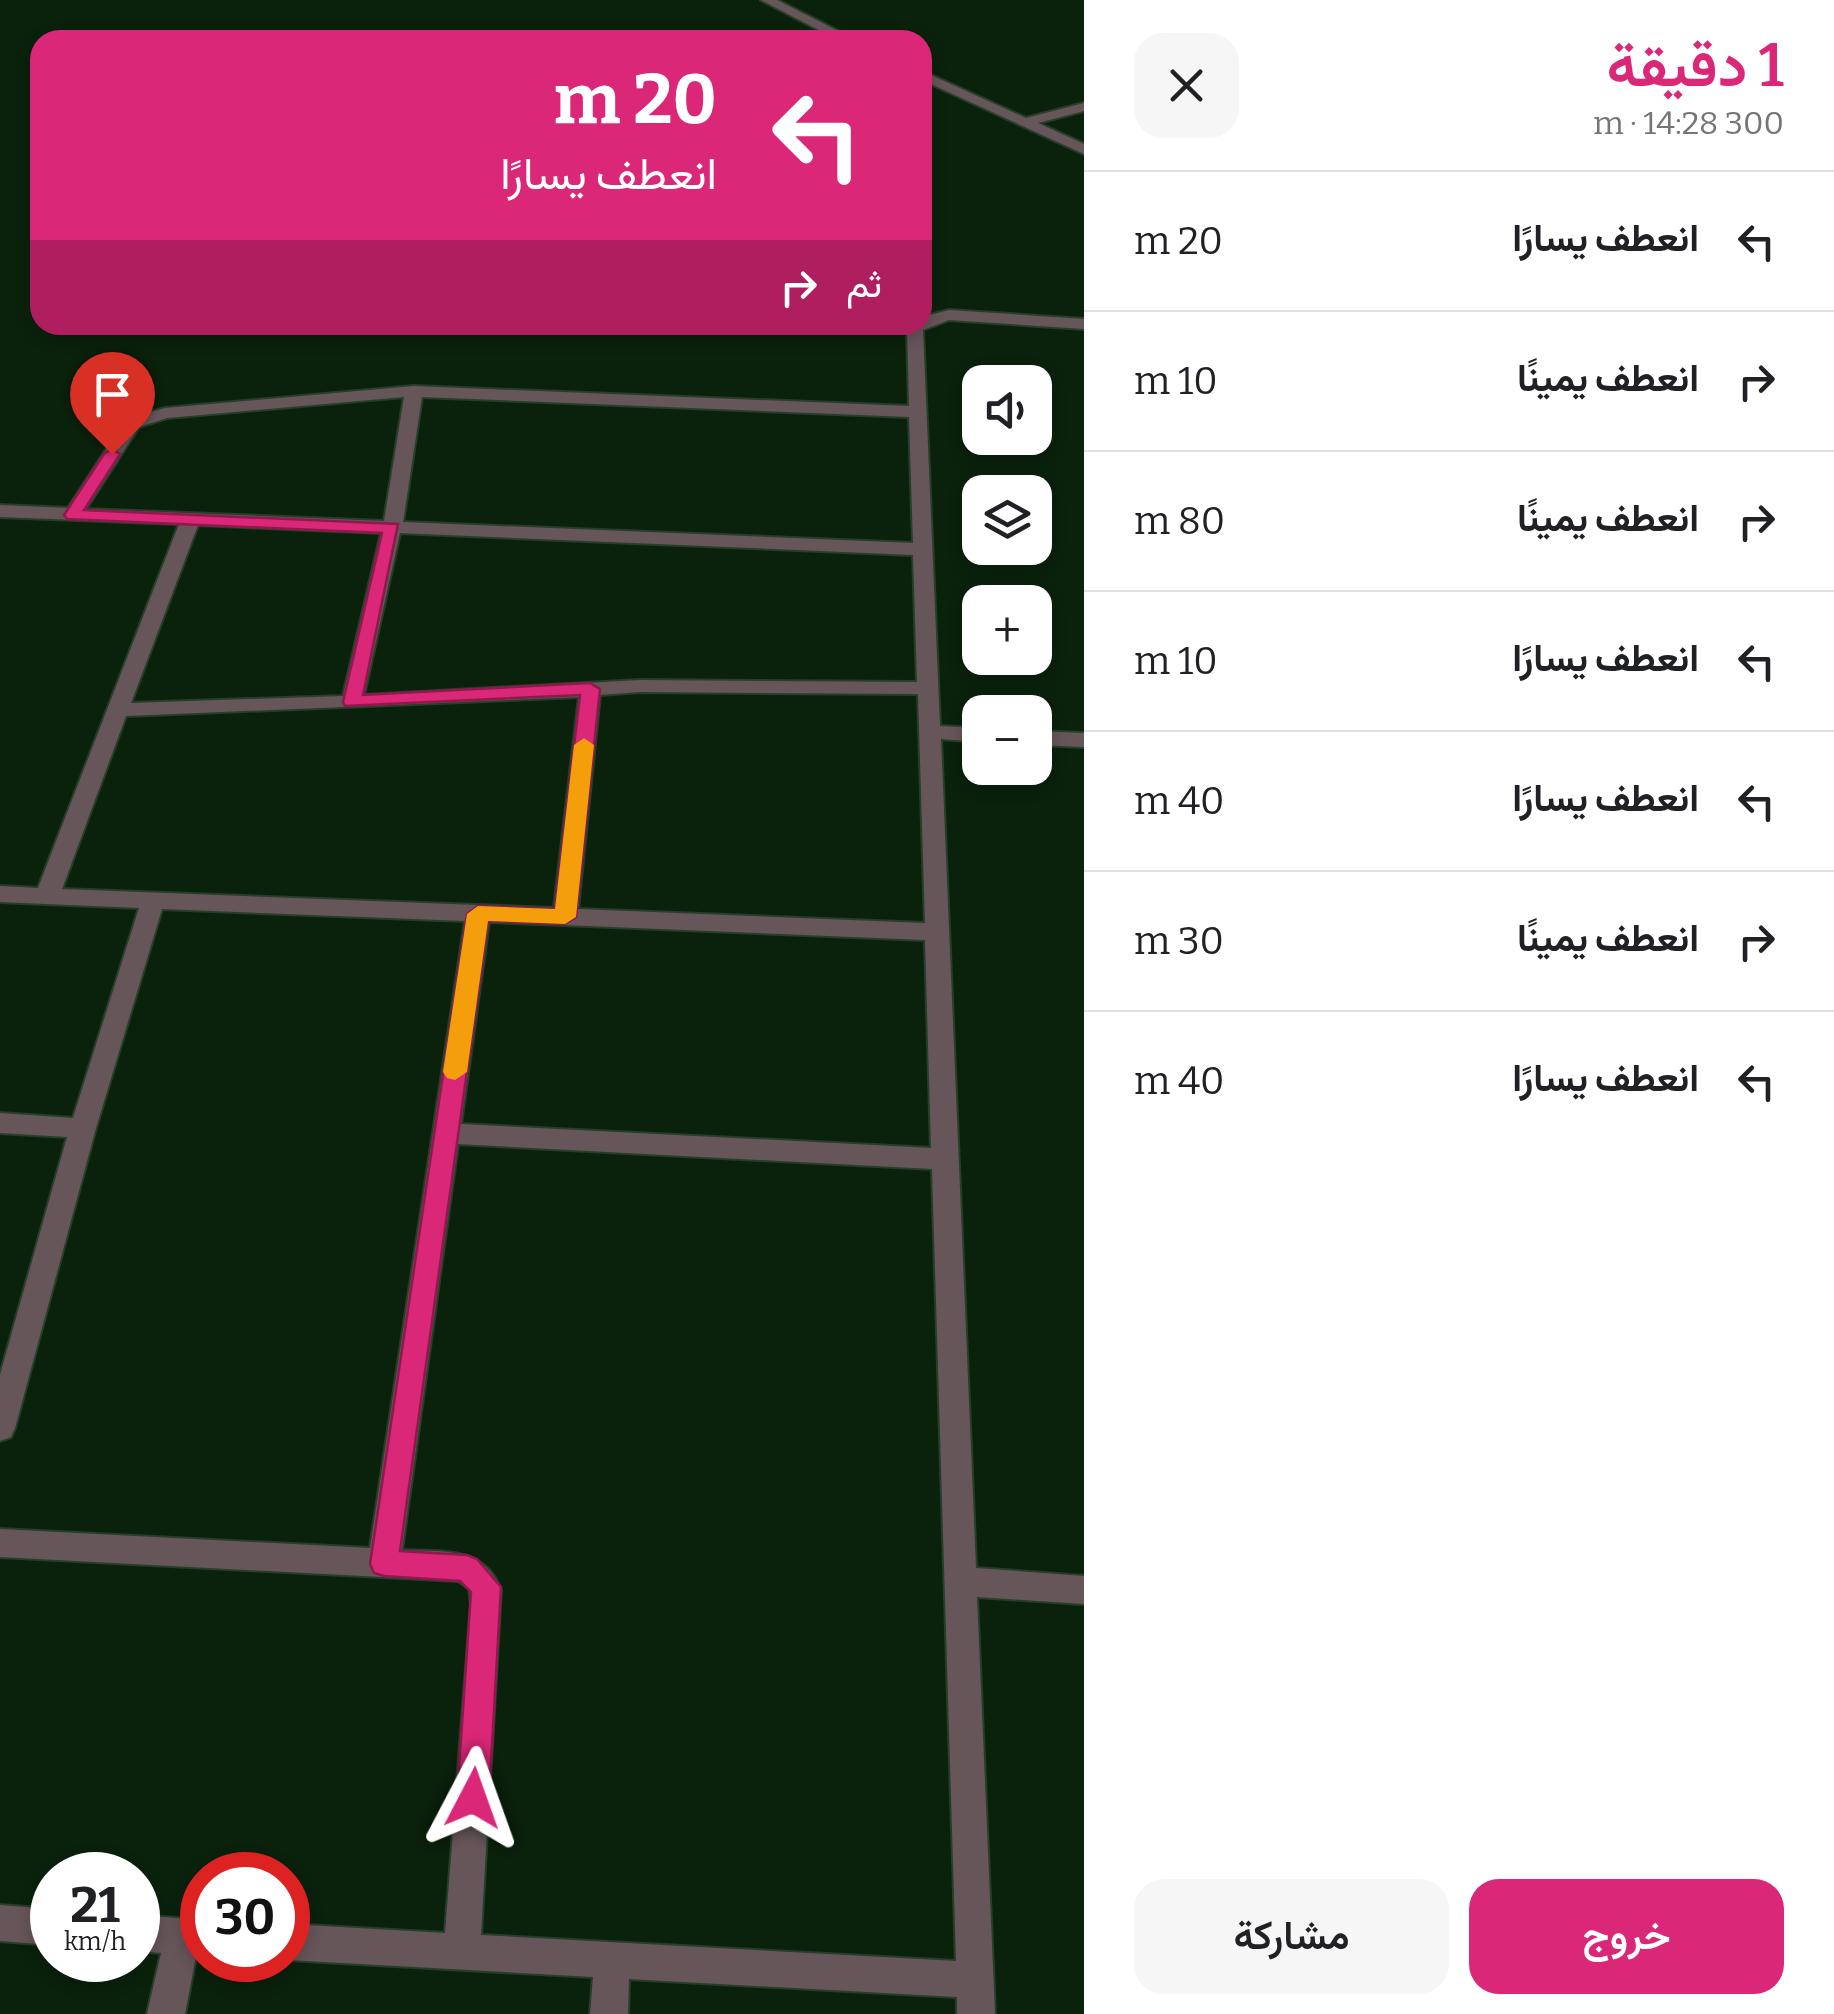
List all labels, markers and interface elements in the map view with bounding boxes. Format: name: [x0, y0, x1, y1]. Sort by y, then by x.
text: 1 دقيقة: [1607, 30, 1784, 102]
button: close: [1134, 33, 1239, 138]
text: 20 m: [554, 58, 717, 142]
icon: left: [752, 70, 882, 200]
text: 300 m · 14:28: [1593, 104, 1784, 142]
text: انعطف يسارًا: [500, 147, 717, 201]
icon: left: [1729, 214, 1784, 269]
text: انعطف يسارًا: [1512, 215, 1699, 261]
text: 20 m: [1134, 218, 1223, 264]
icon: right: [771, 260, 826, 315]
text: ثم: [846, 261, 882, 307]
pin: [70, 352, 155, 455]
icon: right: [1729, 354, 1784, 409]
text: انعطف يمينًا: [1517, 355, 1699, 401]
text: 10 m: [1134, 358, 1218, 404]
map controls: [962, 365, 1052, 785]
button: sound: [962, 365, 1052, 455]
icon: arrive: [85, 367, 140, 422]
button: layers: [962, 475, 1052, 565]
icon: right: [1729, 494, 1784, 549]
text: انعطف يمينًا: [1517, 495, 1699, 541]
text: 80 m: [1134, 498, 1225, 544]
button: +: [962, 585, 1052, 675]
icon: left: [1729, 634, 1784, 689]
text: انعطف يسارًا: [1512, 635, 1699, 681]
text: 10 m: [1134, 638, 1218, 684]
button: −: [962, 695, 1052, 785]
icon: left: [1729, 774, 1784, 829]
text: انعطف يسارًا: [1512, 775, 1699, 821]
text: 40 m: [1134, 778, 1224, 824]
icon: right: [1729, 914, 1784, 969]
text: انعطف يمينًا: [1517, 915, 1699, 961]
text: 30 m: [1134, 918, 1224, 964]
icon: left: [1729, 1054, 1784, 1109]
text: انعطف يسارًا: [1512, 1055, 1699, 1101]
text: 40 m: [1134, 1058, 1224, 1104]
position arrow: [421, 1746, 525, 1850]
speed limit sign: 30: [180, 1852, 310, 1982]
text: 21: [70, 1875, 120, 1935]
button: مشاركة: [1134, 1879, 1449, 1994]
button: خروج: [1469, 1879, 1784, 1994]
text: km/h: [64, 1927, 126, 1957]

